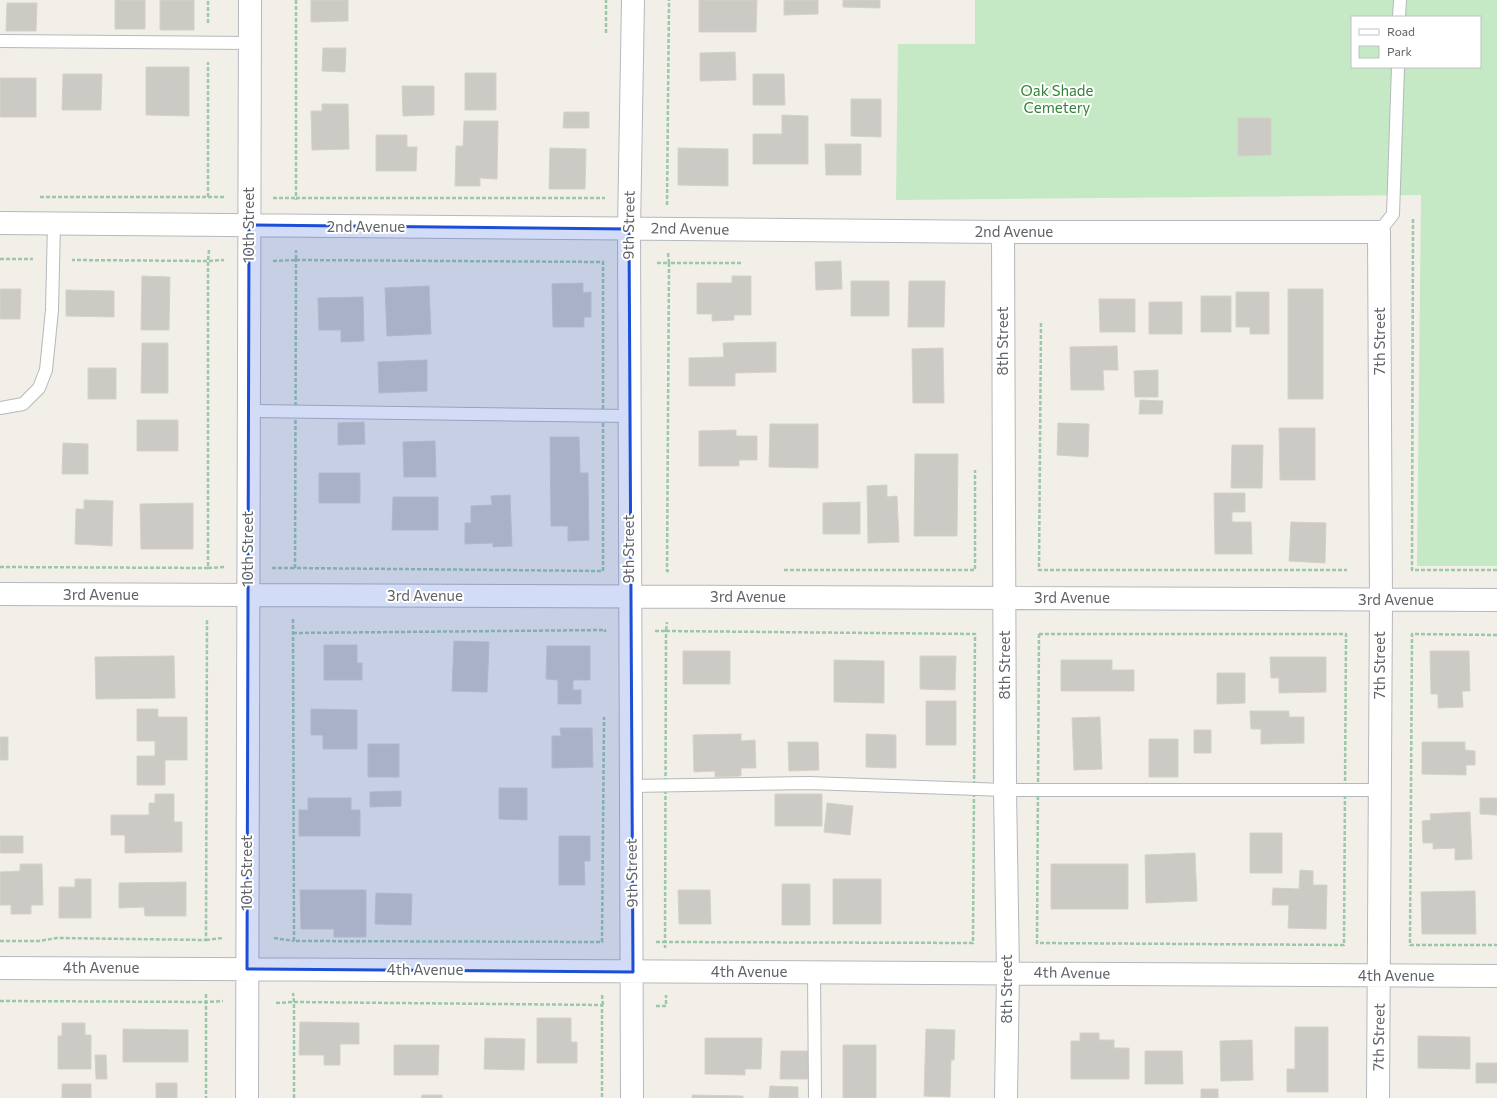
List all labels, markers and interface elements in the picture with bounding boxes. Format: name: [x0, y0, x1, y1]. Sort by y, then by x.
legend: [1351, 16, 1481, 68]
text: Road: [1387, 24, 1415, 38]
text: Park: [1387, 44, 1413, 58]
park label: Oak Shade Cemetery: [1021, 81, 1094, 116]
street label: 10th Street: [239, 187, 257, 263]
street label: 9th Street: [618, 190, 638, 260]
street label: 2nd Avenue: [327, 217, 405, 235]
street label: 2nd Avenue: [651, 218, 729, 238]
street label: 2nd Avenue: [975, 222, 1053, 240]
street label: 8th Street: [993, 306, 1011, 376]
street label: 7th Street: [1370, 307, 1388, 375]
street label: 10th Street: [238, 511, 256, 587]
street label: 9th Street: [619, 514, 637, 584]
street label: 3rd Avenue: [63, 585, 139, 603]
street label: 3rd Avenue: [387, 586, 463, 604]
street label: 3rd Avenue: [710, 587, 786, 605]
street label: 3rd Avenue: [1034, 588, 1110, 606]
street label: 3rd Avenue: [1358, 590, 1434, 608]
street label: 8th Street: [995, 630, 1013, 700]
street label: 7th Street: [1370, 631, 1388, 699]
street label: 10th Street: [237, 835, 255, 911]
street label: 9th Street: [621, 838, 641, 908]
street label: 8th Street: [997, 954, 1015, 1024]
street label: 4th Avenue: [63, 958, 139, 976]
street label: 4th Avenue: [387, 960, 463, 978]
street label: 4th Avenue: [711, 962, 787, 980]
street label: 4th Avenue: [1034, 962, 1111, 982]
street label: 4th Avenue: [1358, 966, 1434, 984]
street label: 7th Street: [1368, 1003, 1388, 1071]

